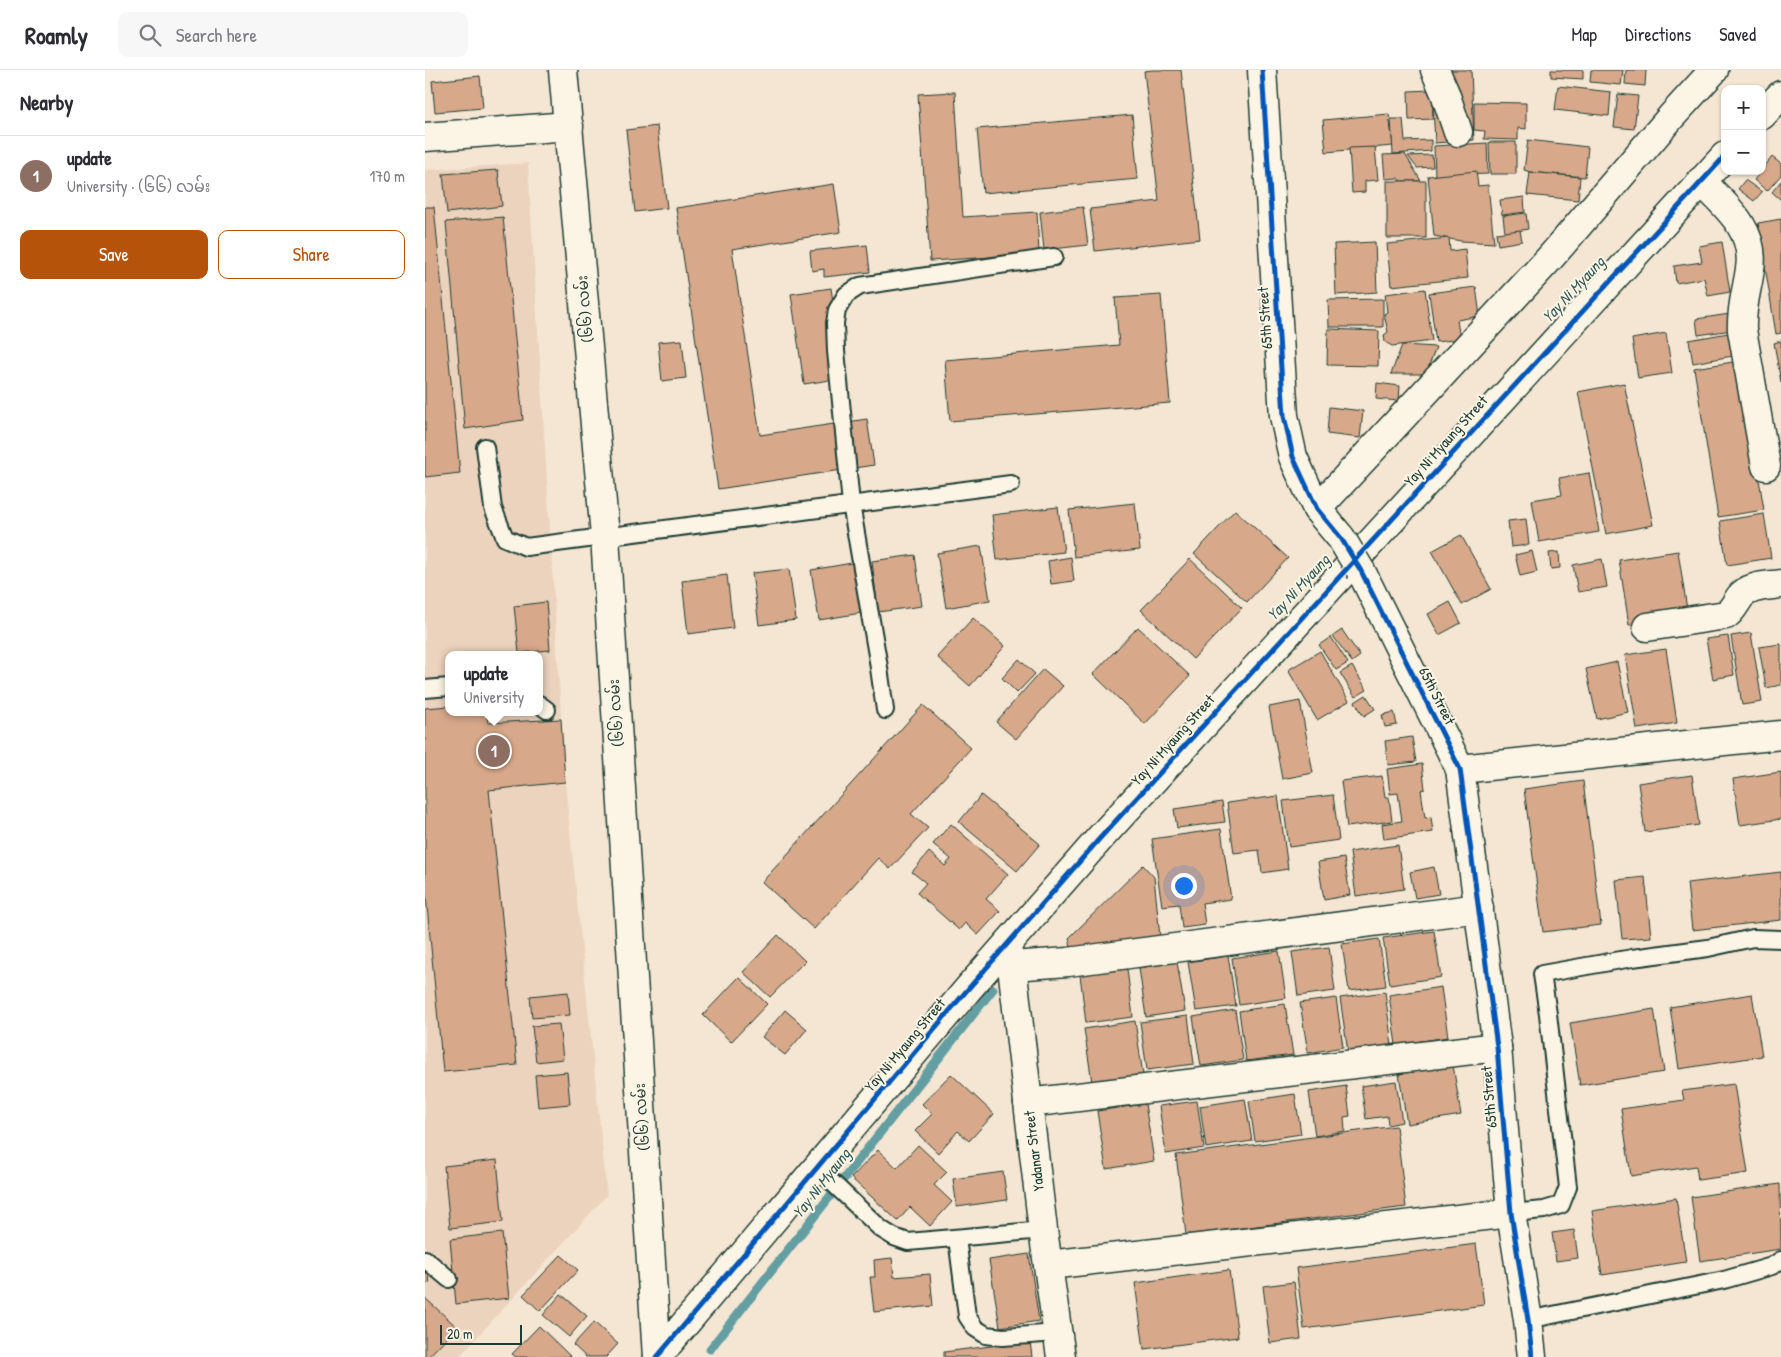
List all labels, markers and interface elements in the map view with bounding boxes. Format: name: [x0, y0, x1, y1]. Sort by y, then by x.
search box: [118, 12, 468, 57]
text: Roamly: [25, 19, 88, 51]
icon: search: [136, 21, 164, 49]
text: Search here: [176, 22, 257, 48]
text: Map: [1572, 22, 1597, 47]
text: Directions: [1625, 22, 1691, 47]
text: Saved: [1719, 22, 1756, 47]
map controls: [1721, 85, 1766, 175]
button: +: [1721, 85, 1766, 130]
text: Nearby: [20, 88, 73, 117]
button: −: [1721, 130, 1766, 175]
text: update: [67, 145, 112, 171]
text: 1: [33, 165, 39, 187]
text: 170 m: [370, 165, 405, 187]
text: University · (၆၆) လမ်း: [67, 175, 210, 197]
button: Save: [20, 230, 208, 279]
button: Share: [218, 230, 405, 279]
water label: Yay Ni Myaung: [1537, 251, 1610, 327]
street label: (၆၆) လမ်း: [571, 274, 598, 344]
street label: 65th Street: [1252, 285, 1277, 350]
street label: Yay Ni Myaung Street: [1399, 390, 1493, 491]
water label: Yay Ni Myaung: [1262, 549, 1335, 625]
popup: [445, 651, 543, 716]
text: update: [464, 660, 508, 686]
street label: 65th Street: [1414, 663, 1461, 729]
street label: (၆၆) လမ်း: [603, 679, 628, 748]
text: University: [464, 686, 524, 708]
street label: Yay Ni Myaung Street: [1126, 689, 1220, 790]
pin: 1: [478, 732, 510, 770]
your location: [1171, 873, 1197, 899]
street label: Yay Ni Myaung Street: [859, 993, 951, 1096]
street label: 65th Street: [1475, 1064, 1502, 1129]
street label: (၆၆) လမ်း: [629, 1083, 654, 1152]
street label: Yadanar Street: [1018, 1109, 1049, 1193]
water label: Yay Ni Myaung: [787, 1143, 856, 1222]
scale bar: [440, 1322, 523, 1345]
text: 20 m: [447, 1324, 473, 1343]

